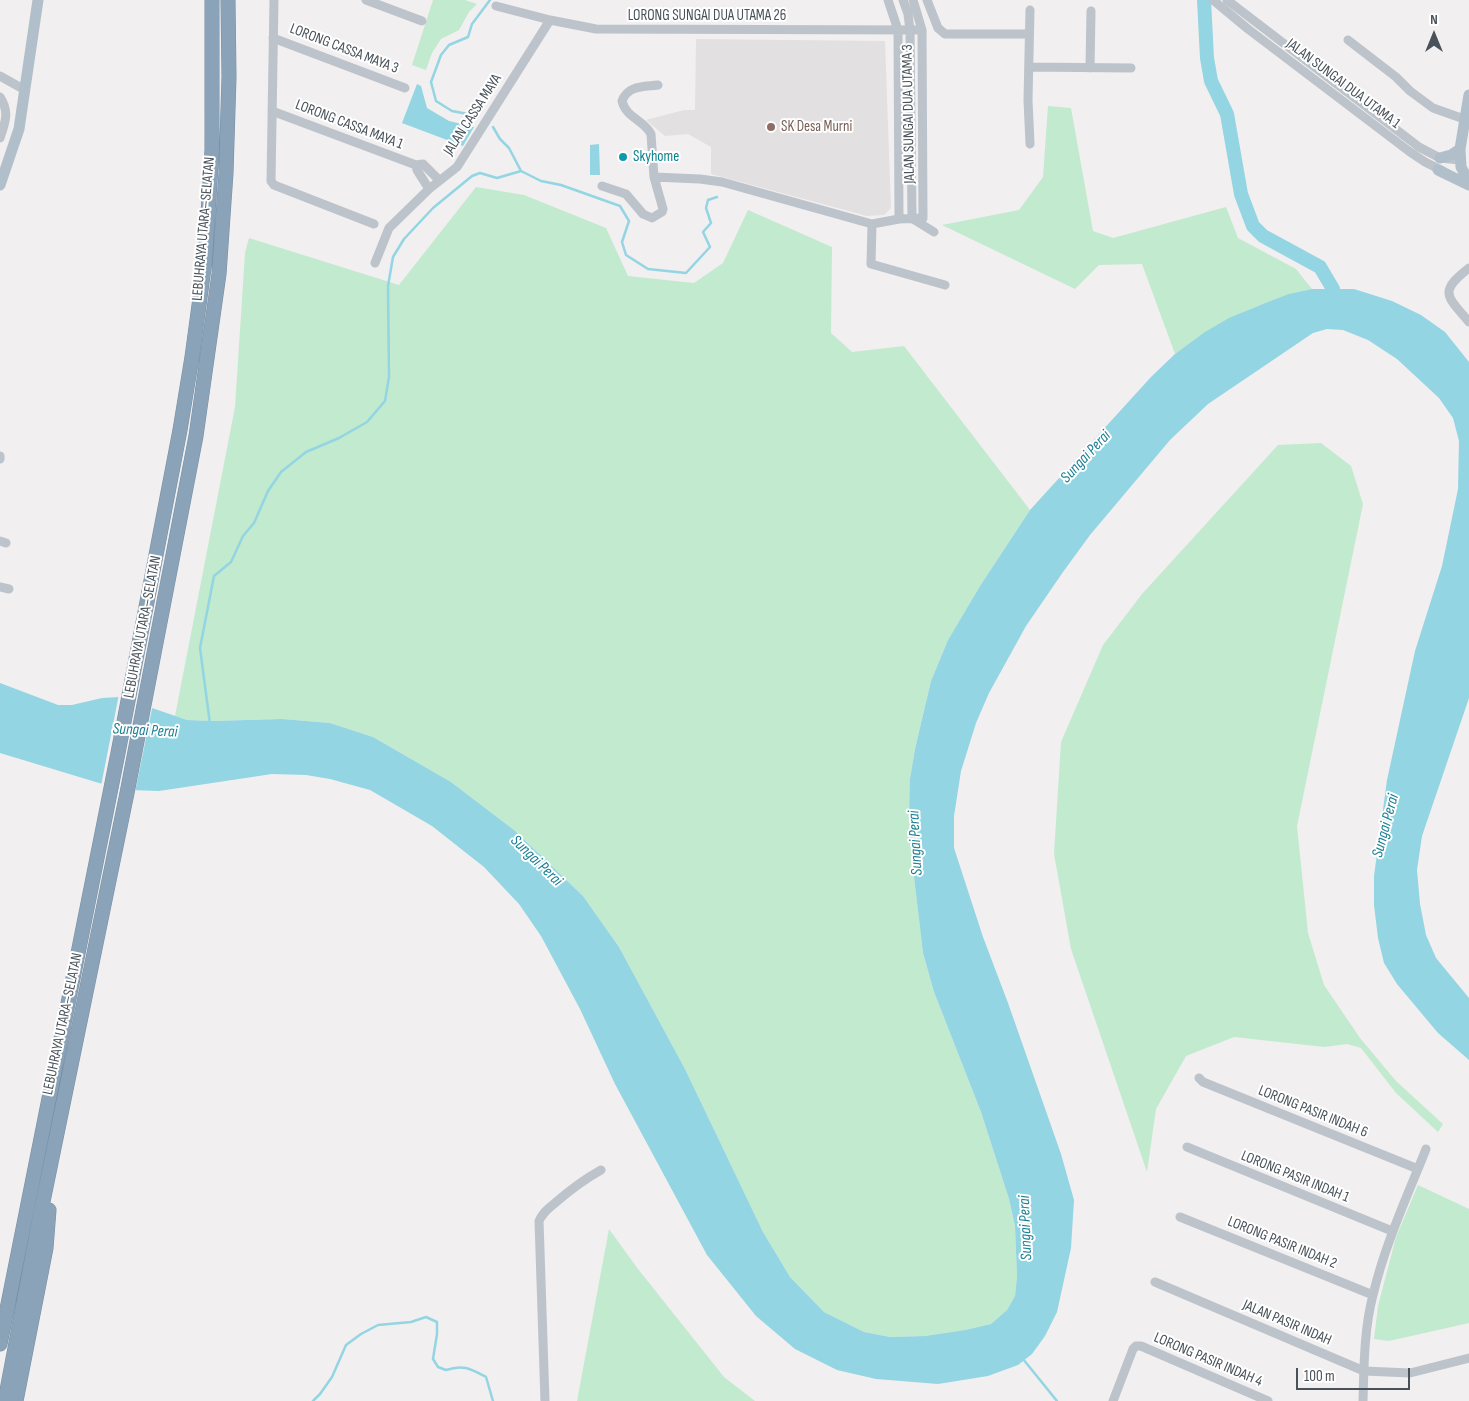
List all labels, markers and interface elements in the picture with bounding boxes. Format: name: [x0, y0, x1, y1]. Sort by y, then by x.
street label: LORONG SUNGAI DUA UTAMA 26: [628, 7, 786, 25]
north arrow: [1409, 10, 1459, 60]
text: N: [1430, 11, 1438, 28]
street label: LORONG CASSA MAYA 3: [287, 20, 401, 78]
street label: JALAN SUNGAI DUA UTAMA 1: [1282, 35, 1404, 133]
street label: JALAN SUNGAI DUA UTAMA 3: [899, 44, 919, 184]
street label: JALAN CASSA MAYA: [440, 71, 506, 159]
street label: LORONG CASSA MAYA 1: [293, 96, 405, 154]
place label: SK Desa Murni: [781, 118, 852, 136]
marker: SK Desa Murni: [765, 121, 777, 133]
place label: Skyhome: [633, 148, 679, 166]
marker: Skyhome: [617, 151, 629, 163]
street label: LEBUHRAYA UTARA–SELATAN: [189, 156, 219, 302]
water label: Sungai Perai: [1057, 427, 1115, 487]
street label: LEBUHRAYA UTARA–SELATAN: [120, 554, 166, 700]
water label: Sungai Perai: [112, 720, 178, 742]
water label: Sungai Perai: [1368, 792, 1404, 860]
water label: Sungai Perai: [905, 810, 927, 876]
water label: Sungai Perai: [506, 832, 566, 890]
street label: LEBUHRAYA UTARA–SELATAN: [39, 951, 87, 1097]
street label: LORONG PASIR INDAH 6: [1256, 1082, 1370, 1142]
street label: LORONG PASIR INDAH 1: [1238, 1147, 1352, 1207]
water label: Sungai Perai: [1015, 1195, 1037, 1261]
street label: LORONG PASIR INDAH 2: [1225, 1213, 1339, 1273]
street label: JALAN PASIR INDAH: [1240, 1296, 1334, 1350]
street label: LORONG PASIR INDAH 4: [1151, 1329, 1265, 1391]
scale bar: [1299, 1358, 1413, 1390]
text: 100 m: [1304, 1367, 1335, 1386]

